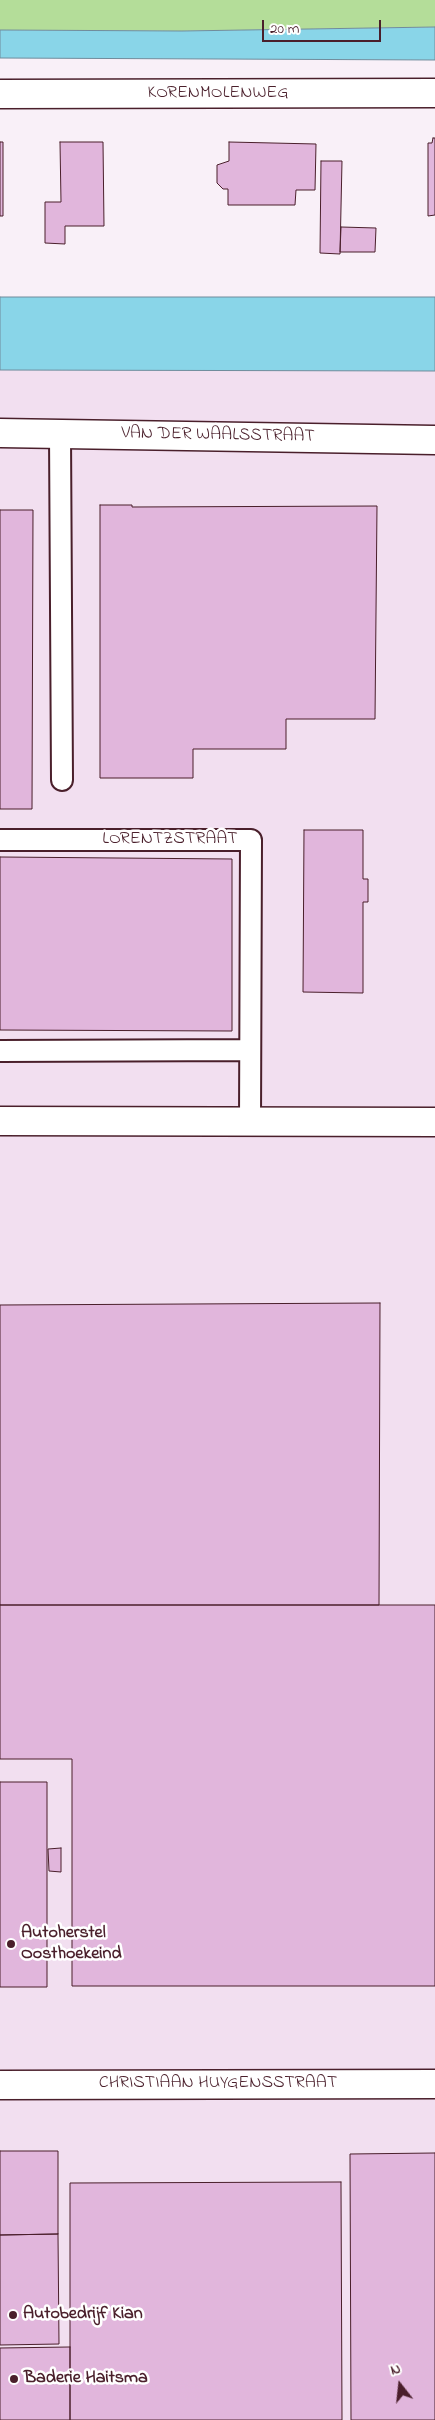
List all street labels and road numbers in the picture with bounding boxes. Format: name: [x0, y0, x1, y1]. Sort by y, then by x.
street label: KORENMOLENWEG: [147, 83, 289, 105]
street label: VAN DER WAALSSTRAAT: [121, 424, 315, 448]
street label: LORENTZSTRAAT: [102, 829, 238, 851]
street label: CHRISTIAAN HUYGENSSTRAAT: [99, 2073, 337, 2095]

